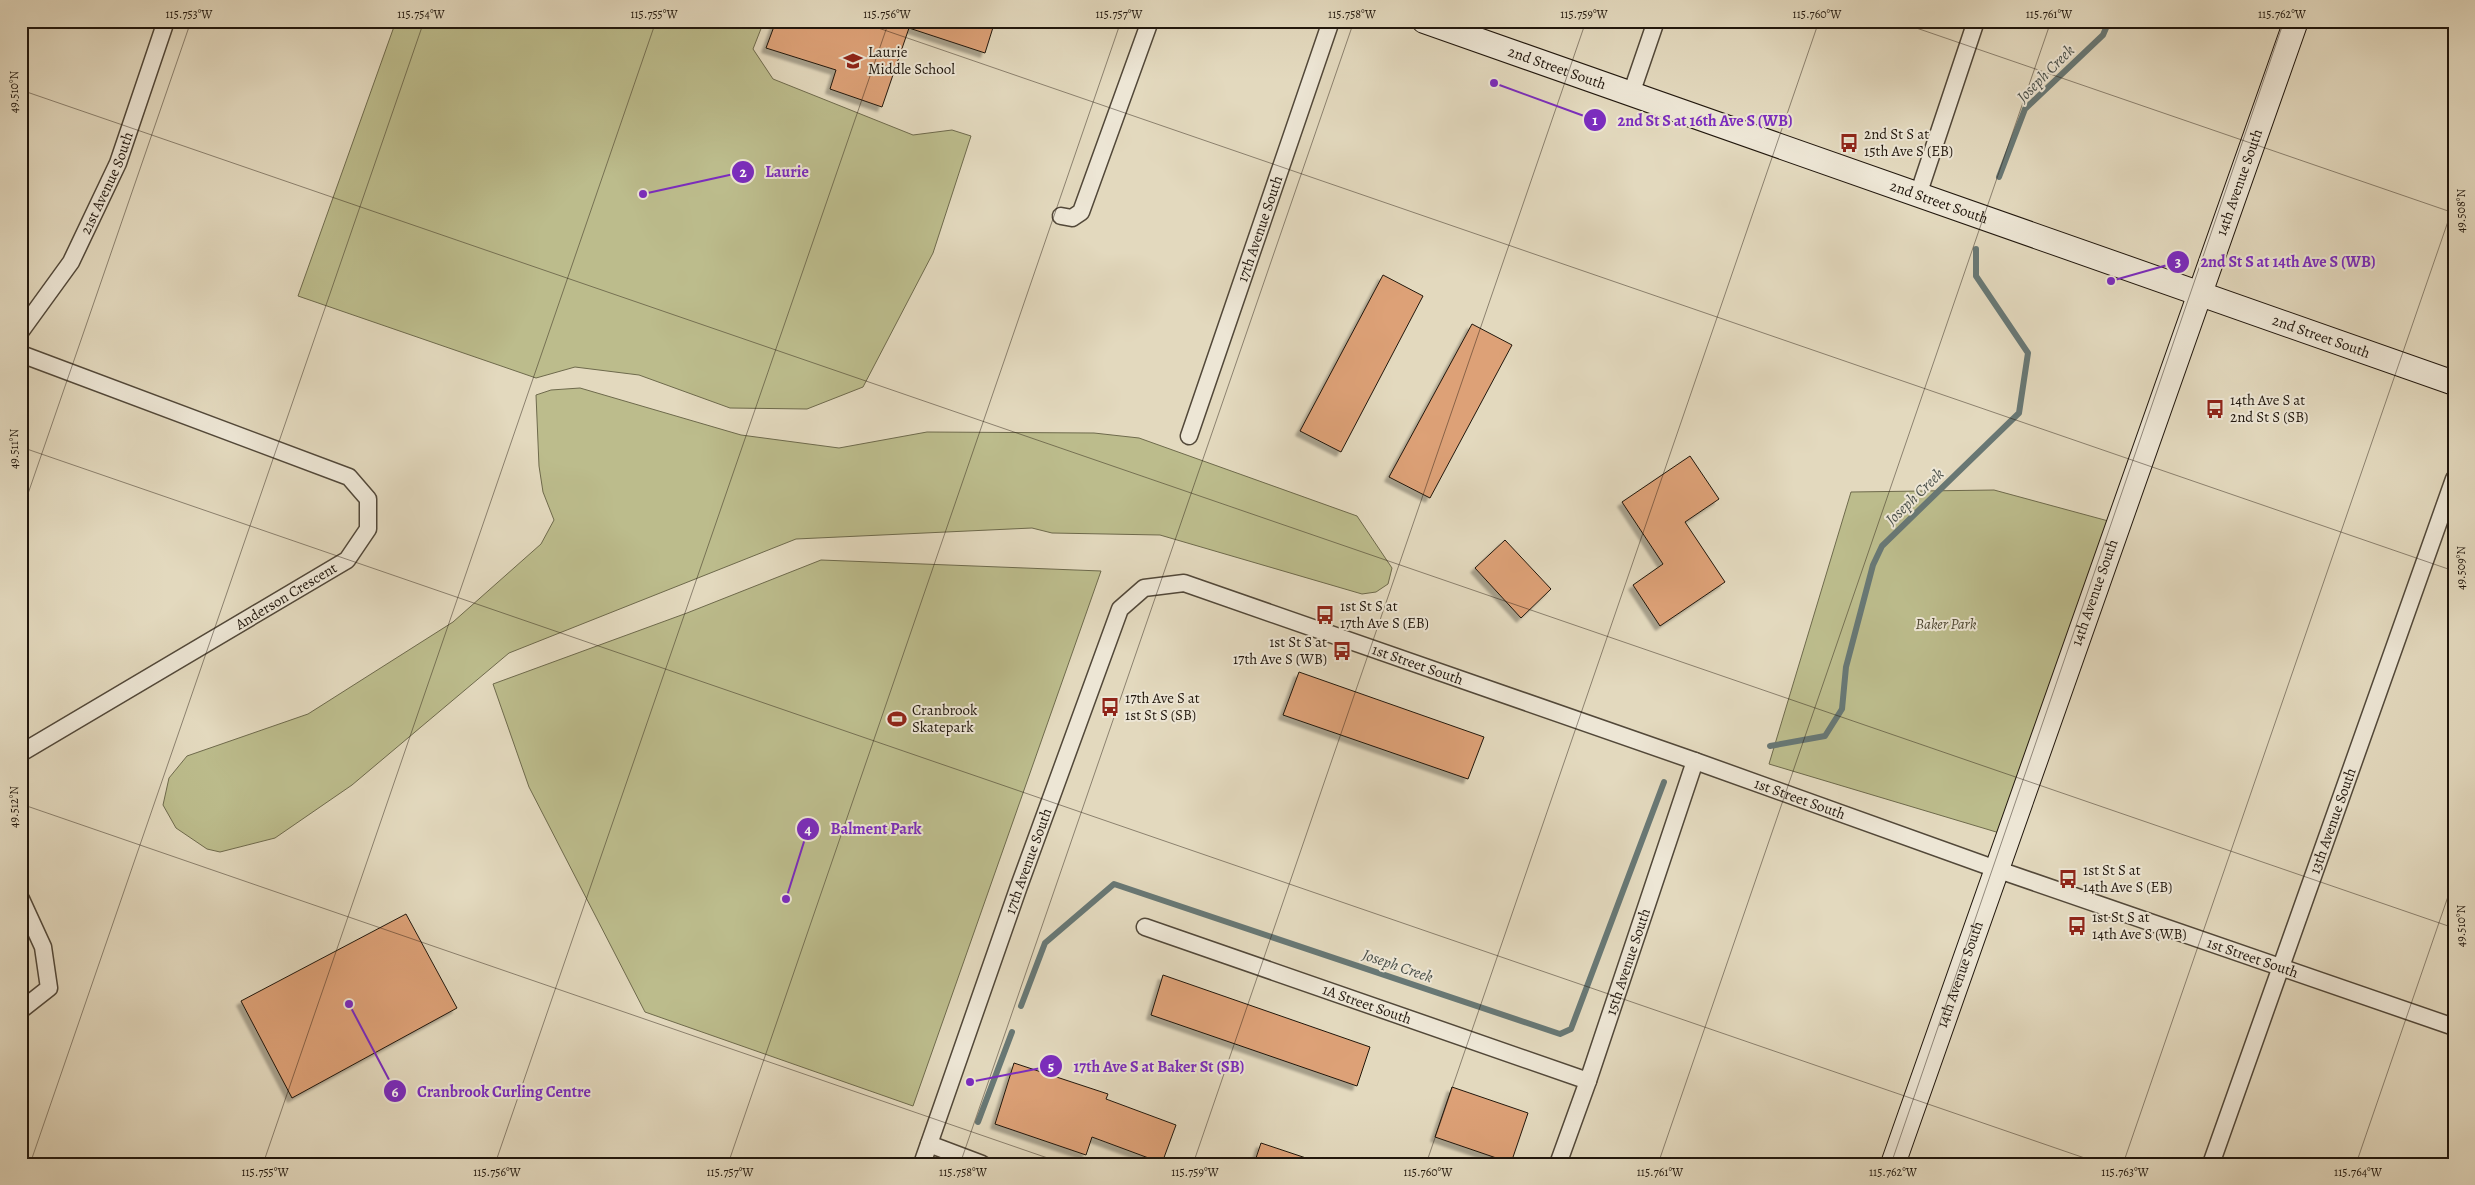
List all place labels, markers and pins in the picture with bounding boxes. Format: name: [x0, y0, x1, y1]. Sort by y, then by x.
place label: Laurie Middle School: [868, 42, 955, 79]
school or university icon: Laurie Middle School: [842, 50, 864, 72]
callout: 2nd St S at 16th Ave S (WB): [1583, 105, 1803, 136]
place label: 2nd St S at 15th Ave S (EB): [1864, 124, 1953, 161]
bus stop icon: 2nd St S at 15th Ave S (EB): [1838, 132, 1860, 154]
callout: Laurie: [730, 156, 819, 187]
callout: 2nd St S at 14th Ave S (WB): [2166, 246, 2386, 277]
place label: 14th Ave S at 2nd St S (SB): [2230, 390, 2308, 427]
bus stop icon: 14th Ave S at 2nd St S (SB): [2204, 398, 2226, 420]
place label: 1st St S at 17th Ave S (EB): [1340, 596, 1429, 633]
bus stop icon: 1st St S at 17th Ave S (EB): [1314, 604, 1336, 626]
place label: 1st St S at 17th Ave S (WB): [1233, 632, 1327, 669]
bus stop icon: 1st St S at 17th Ave S (WB): [1331, 640, 1353, 662]
place label: 17th Ave S at 1st St S (SB): [1125, 688, 1200, 725]
bus stop icon: 17th Ave S at 1st St S (SB): [1099, 696, 1121, 718]
place label: Cranbrook Skatepark: [912, 700, 978, 737]
sports icon: Cranbrook Skatepark: [886, 708, 908, 730]
callout: Balment Park: [795, 813, 932, 844]
place label: 1st St S at 14th Ave S (EB): [2083, 860, 2172, 897]
bus stop icon: 1st St S at 14th Ave S (EB): [2057, 868, 2079, 890]
place label: 1st St S at 14th Ave S (WB): [2092, 907, 2187, 944]
bus stop icon: 1st St S at 14th Ave S (WB): [2066, 915, 2088, 937]
callout: 17th Ave S at Baker St (SB): [1039, 1051, 1254, 1082]
callout: Cranbrook Curling Centre: [382, 1076, 601, 1107]

